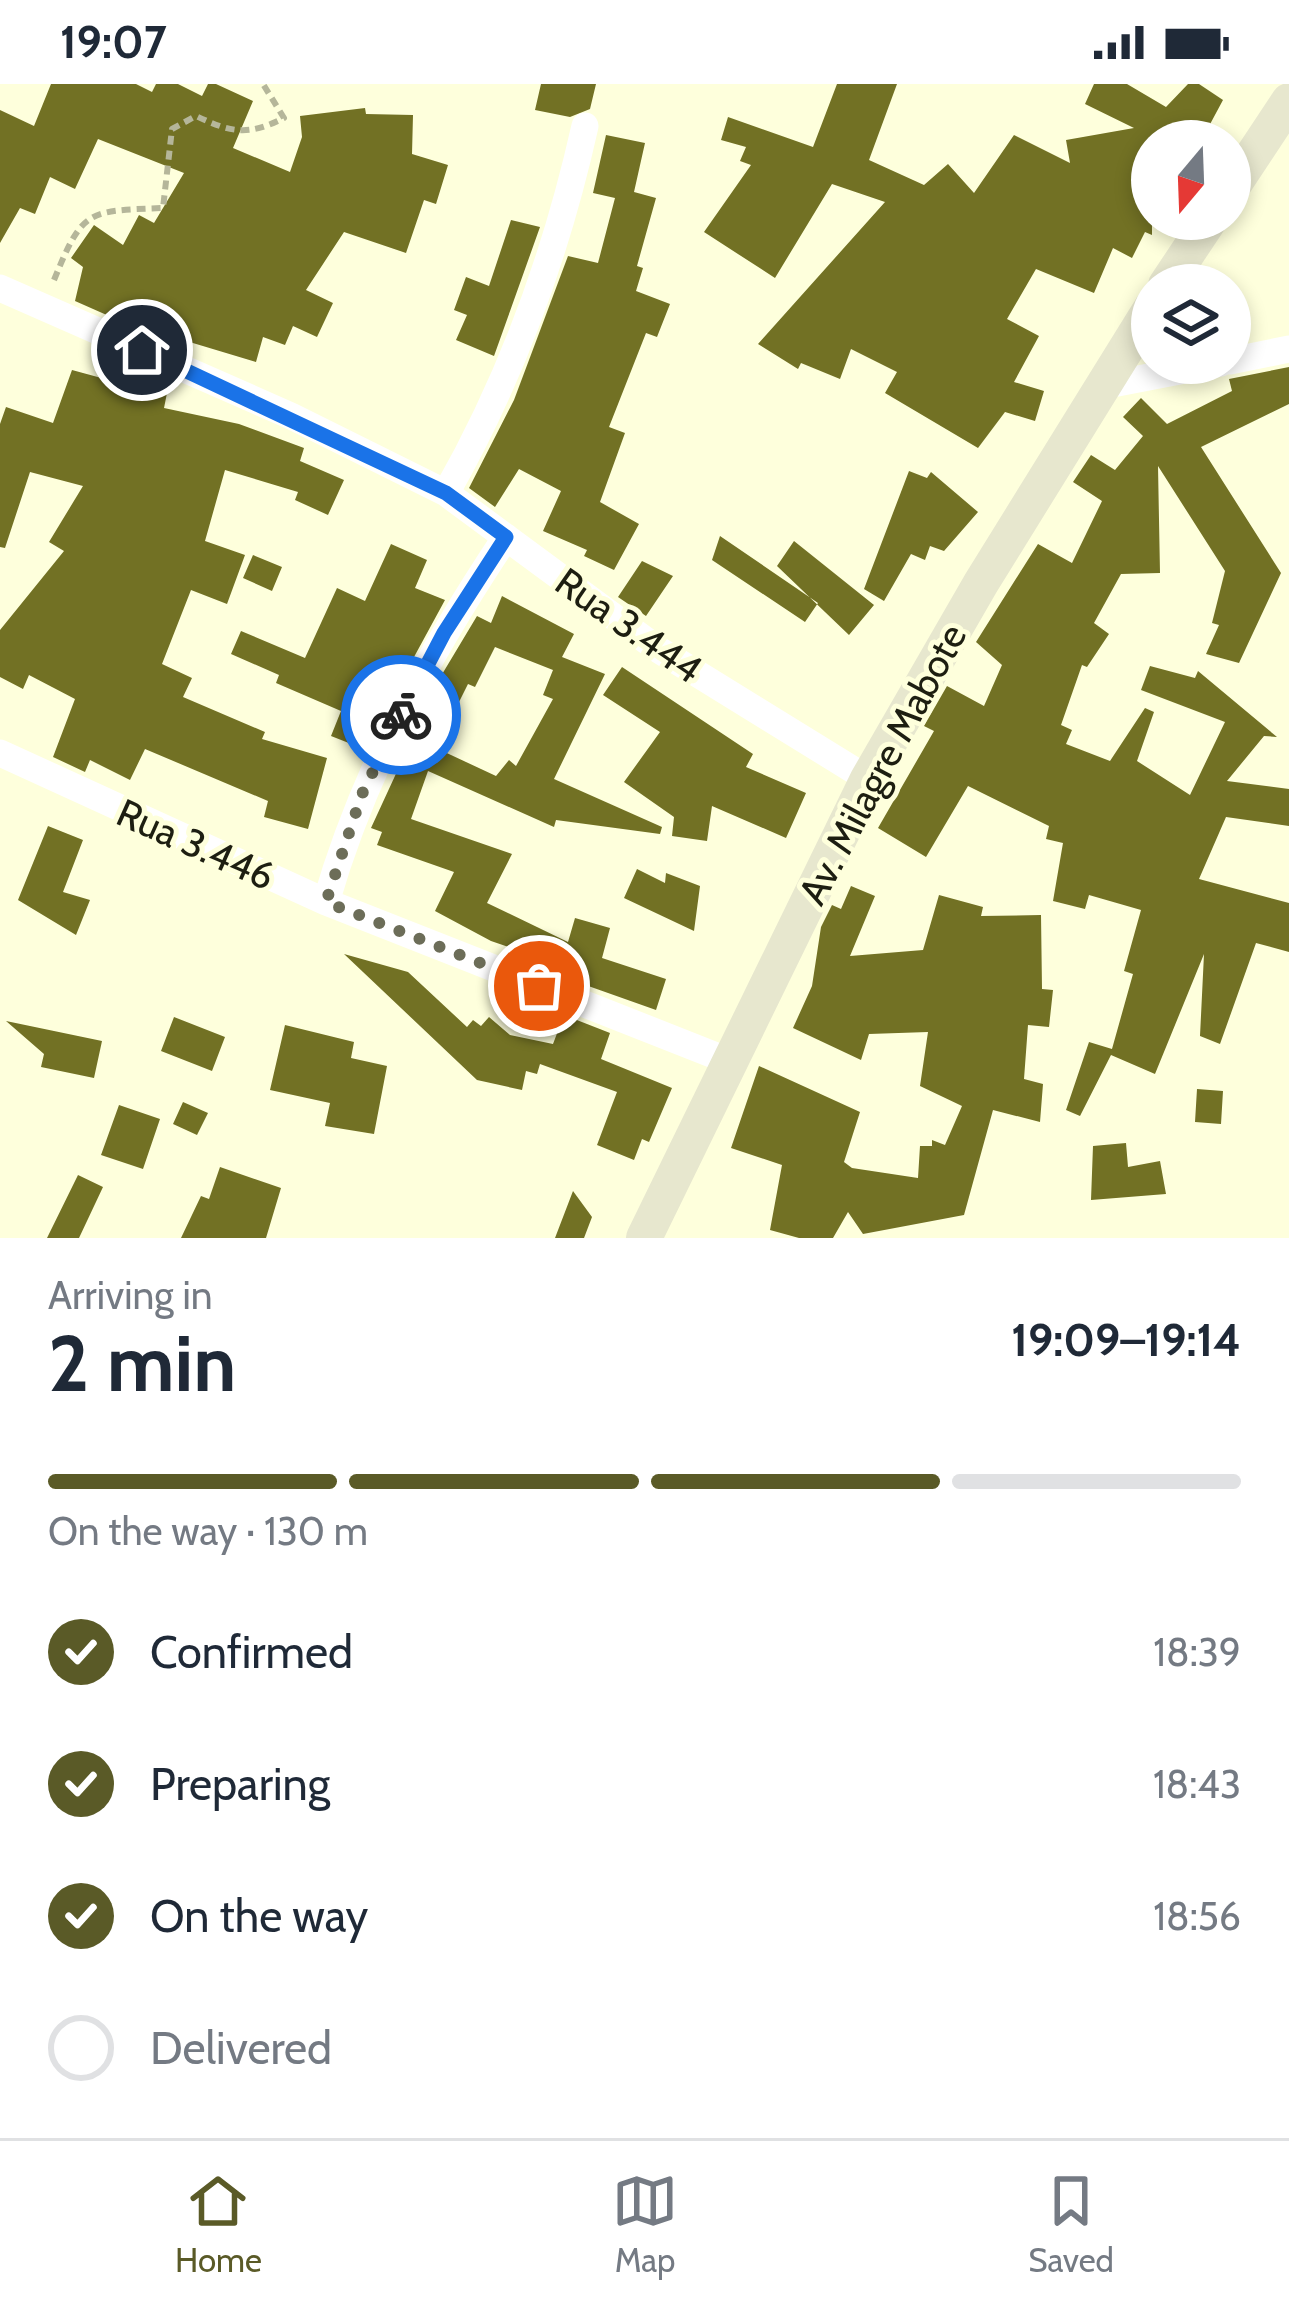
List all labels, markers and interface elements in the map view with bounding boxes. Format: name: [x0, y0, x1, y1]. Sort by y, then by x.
text: 19:07: [60, 15, 167, 69]
north arrow: [1131, 120, 1251, 240]
map controls: [1131, 120, 1251, 384]
button: layers: [1131, 264, 1251, 384]
pin: [91, 299, 193, 401]
icon: home: [109, 317, 175, 383]
street label: Rua 3.444: [546, 557, 712, 693]
street label: Av. Milagre Mabote: [788, 615, 976, 913]
courier: [341, 655, 461, 775]
icon: bike: [368, 682, 434, 748]
street label: Rua 3.446: [110, 788, 282, 900]
pin: [488, 935, 590, 1037]
icon: bag: [506, 953, 572, 1019]
text: Arriving in: [48, 1271, 212, 1319]
text: 19:09–19:14: [1011, 1313, 1241, 1367]
text: 2 min: [48, 1316, 236, 1411]
text: On the way · 130 m: [48, 1507, 368, 1555]
icon: check: [48, 1619, 114, 1685]
text: Confirmed: [150, 1625, 353, 1679]
text: 18:39: [1153, 1628, 1241, 1676]
icon: check: [48, 1751, 114, 1817]
text: Preparing: [150, 1757, 330, 1811]
text: 18:43: [1153, 1760, 1241, 1808]
icon: check: [48, 1883, 114, 1949]
text: On the way: [150, 1889, 368, 1943]
text: 18:56: [1153, 1892, 1241, 1940]
text: Delivered: [150, 2021, 332, 2075]
tab: Home: [175, 2168, 262, 2280]
tab: Map: [612, 2168, 678, 2280]
tab: Saved: [1028, 2168, 1114, 2280]

